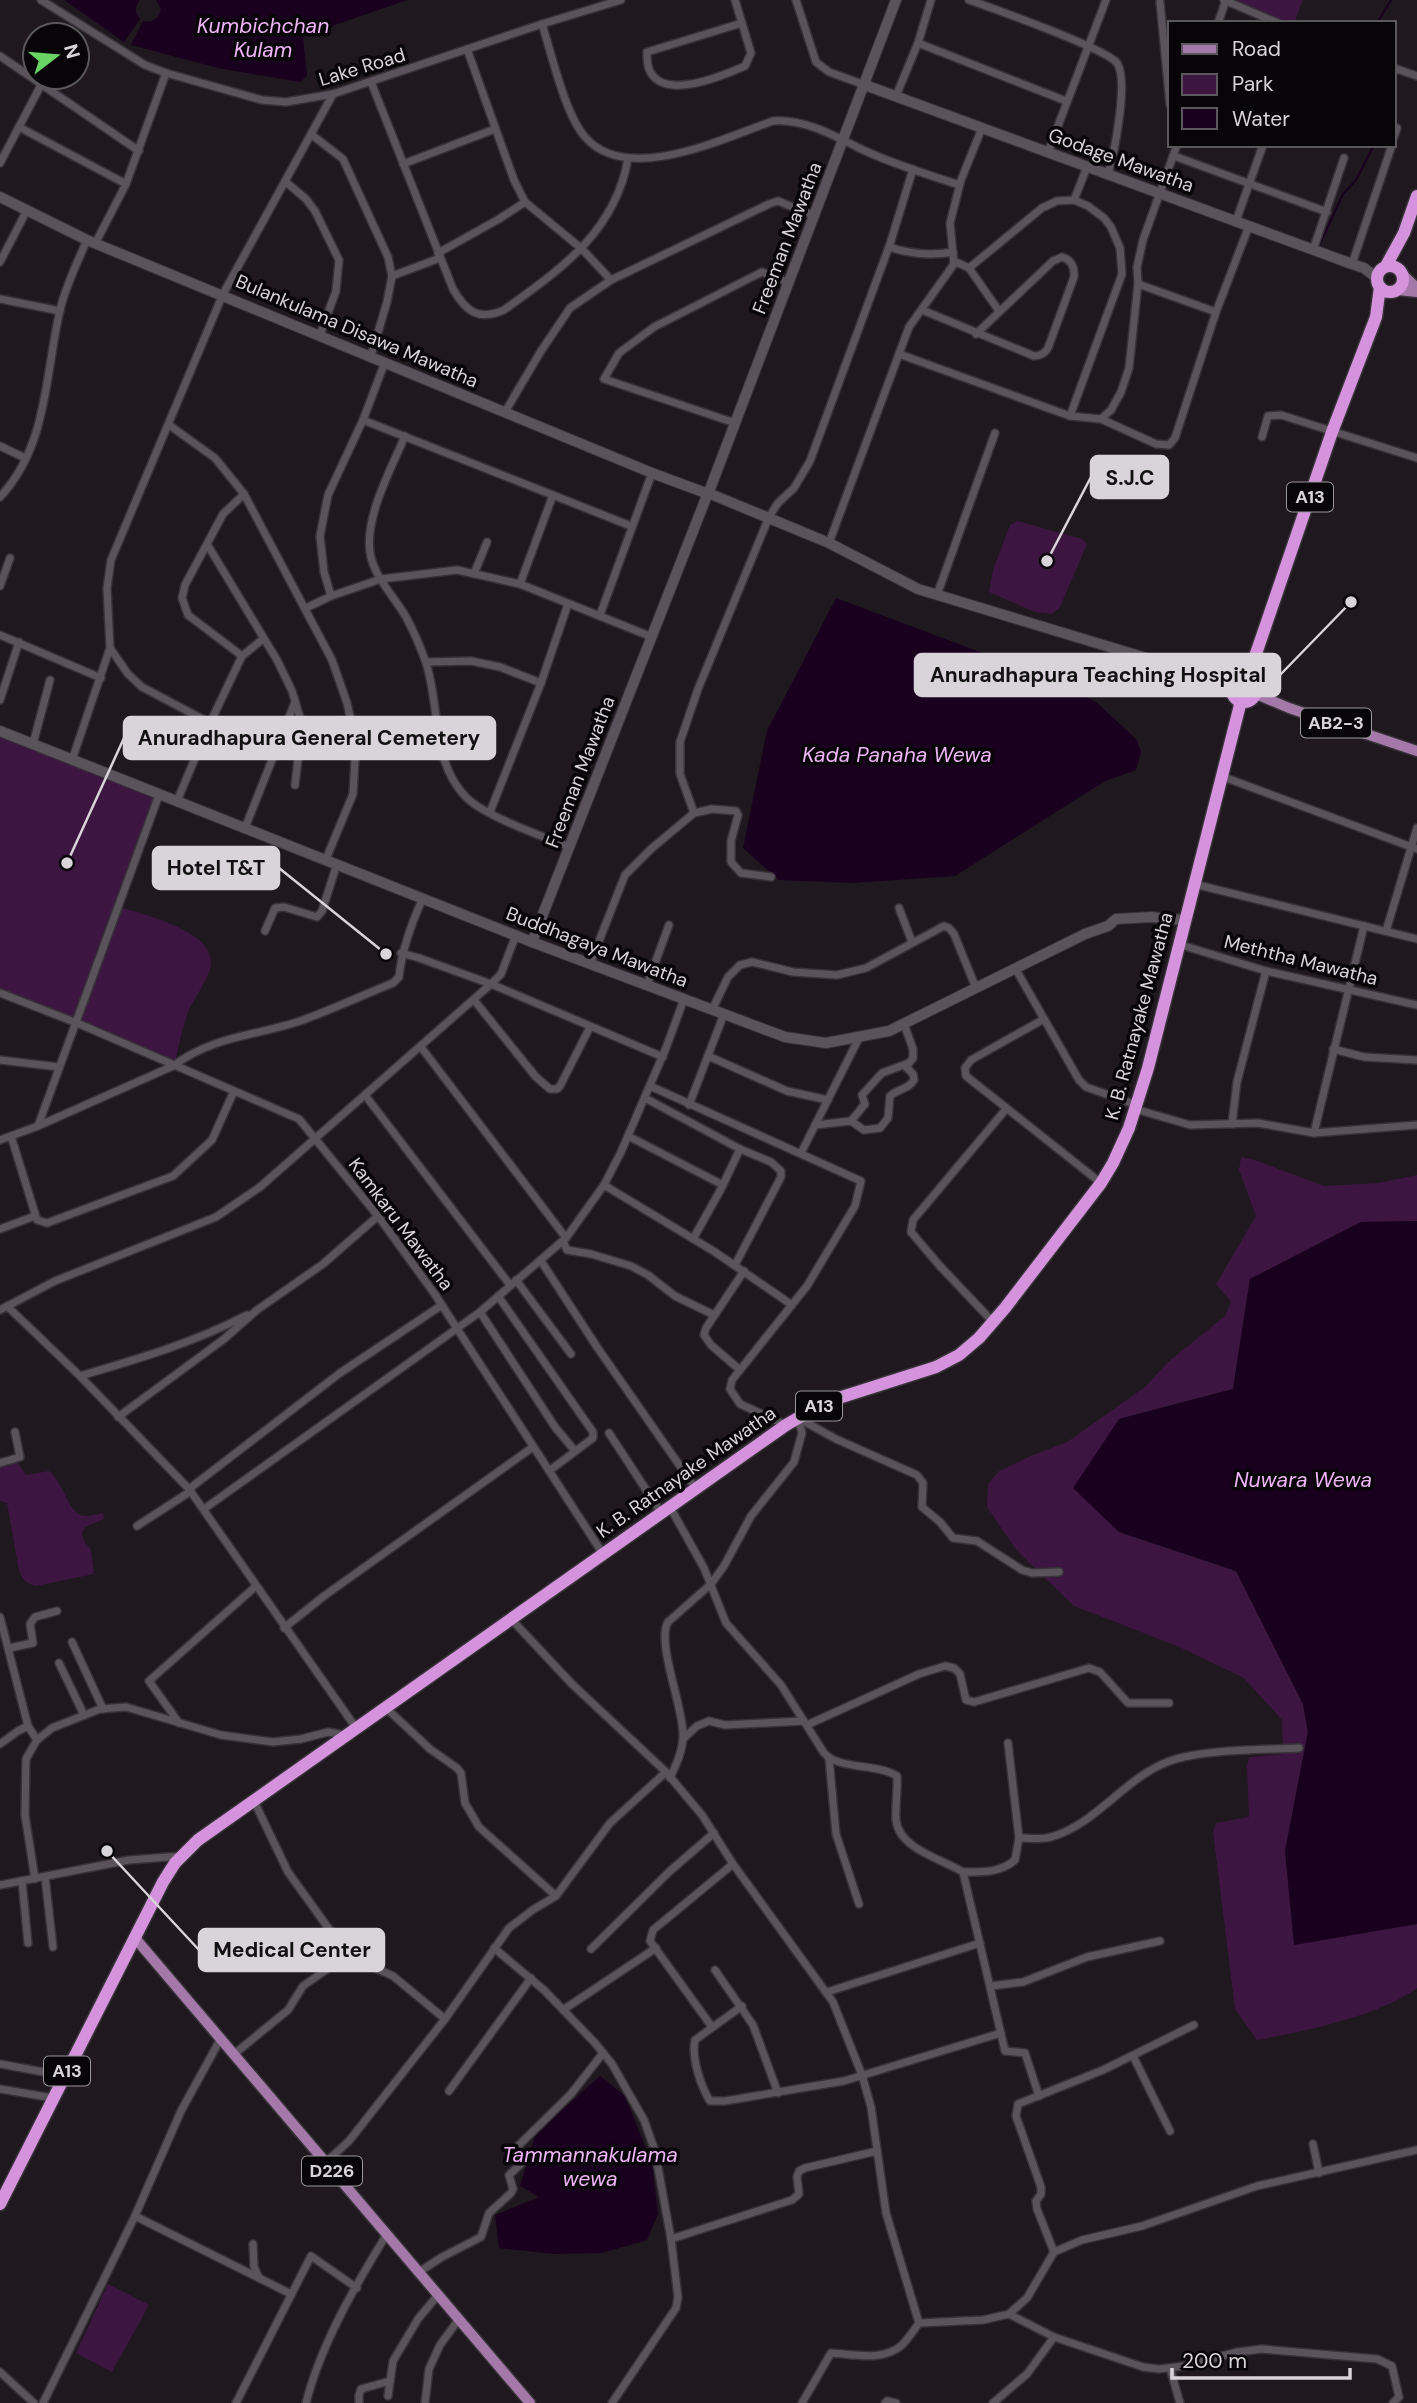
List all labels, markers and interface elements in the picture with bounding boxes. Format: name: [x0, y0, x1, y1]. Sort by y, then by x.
water label: Kumbichchan Kulam: [197, 12, 329, 64]
north arrow: [21, 21, 91, 91]
legend: [1168, 21, 1396, 147]
text: Road: [1232, 35, 1281, 63]
text: N: [58, 41, 86, 62]
street label: Lake Road: [316, 42, 408, 92]
text: Park: [1232, 70, 1274, 98]
text: Water: [1232, 105, 1290, 133]
street label: Godage Mawatha: [1045, 122, 1197, 198]
street label: Freeman Mawatha: [747, 159, 827, 317]
street label: Bulankulama Disawa Mawatha: [232, 268, 482, 394]
callout: S.J.C: [1091, 456, 1168, 498]
text: S.J.C: [1105, 464, 1155, 492]
road number: A13: [1287, 482, 1333, 512]
callout: Anuradhapura Teaching Hospital: [915, 654, 1280, 696]
text: Anuradhapura Teaching Hospital: [930, 661, 1266, 689]
street label: Freeman Mawatha: [540, 693, 620, 851]
road number: AB2-3: [1301, 708, 1371, 738]
callout: Anuradhapura General Cemetery: [124, 717, 495, 759]
text: Anuradhapura General Cemetery: [138, 724, 481, 752]
water label: Kada Panaha Wewa: [802, 741, 992, 769]
callout: Hotel T&T: [153, 847, 279, 889]
text: Hotel T&T: [167, 854, 265, 882]
street label: Buddhagaya Mawatha: [503, 901, 691, 993]
street label: K. B. Ratnayake Mawatha: [1099, 910, 1179, 1122]
street label: Meththa Mawatha: [1221, 929, 1381, 991]
street label: Kamkaru Mawatha: [343, 1153, 459, 1295]
road number: A13: [796, 1392, 842, 1420]
street label: K. B. Ratnayake Mawatha: [591, 1400, 781, 1544]
water label: Nuwara Wewa: [1234, 1466, 1372, 1494]
callout: Medical Center: [199, 1929, 384, 1971]
text: Medical Center: [213, 1936, 371, 1964]
road number: A13: [44, 2056, 90, 2085]
water label: Tammannakulama wewa: [502, 2141, 678, 2193]
road number: D226: [302, 2157, 362, 2186]
scale bar: [1172, 2336, 1350, 2380]
text: 200 m: [1182, 2347, 1247, 2375]

